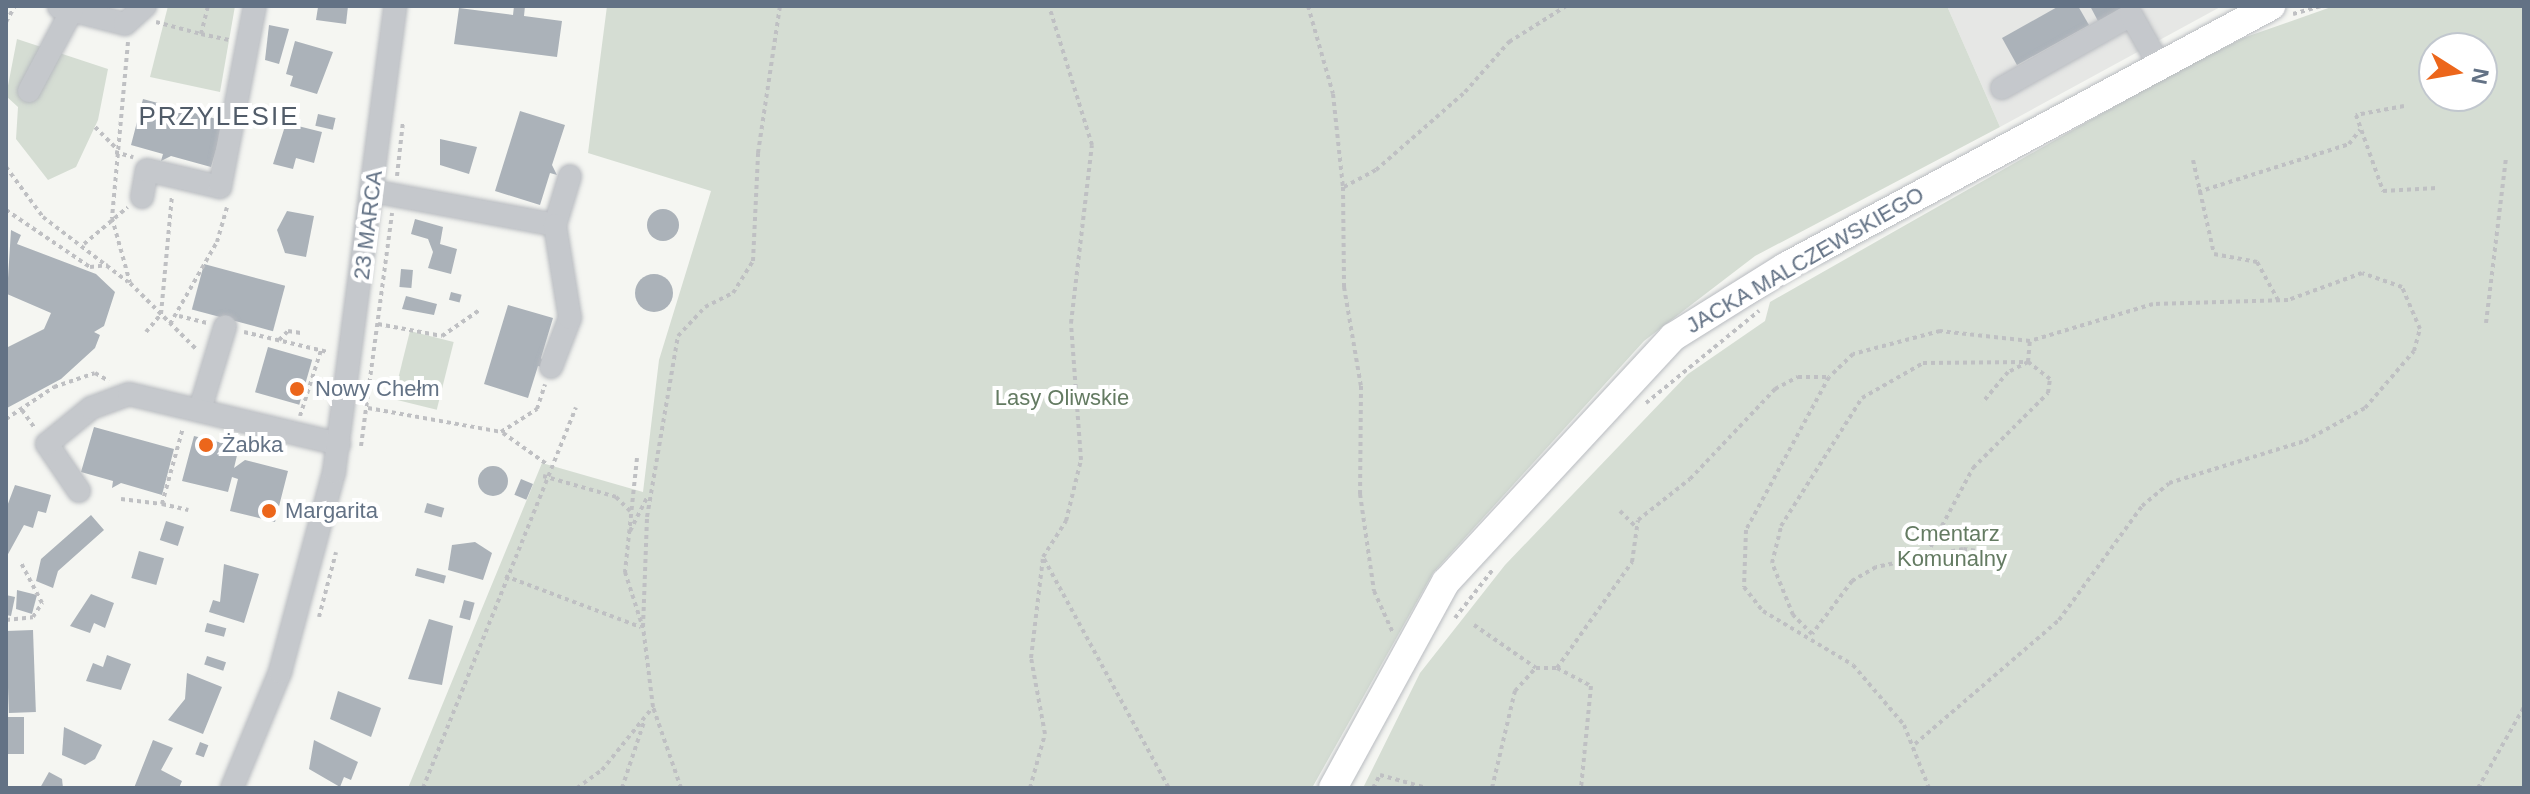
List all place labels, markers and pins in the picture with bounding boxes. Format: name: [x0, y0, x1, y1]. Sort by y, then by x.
place label: Nowy Chełm: [315, 376, 440, 402]
marker: Nowy Chełm: [286, 378, 308, 400]
place label: Żabka: [222, 432, 283, 458]
marker: Żabka: [197, 436, 215, 454]
place label: Margarita: [285, 498, 378, 524]
marker: Margarita: [260, 502, 278, 520]

